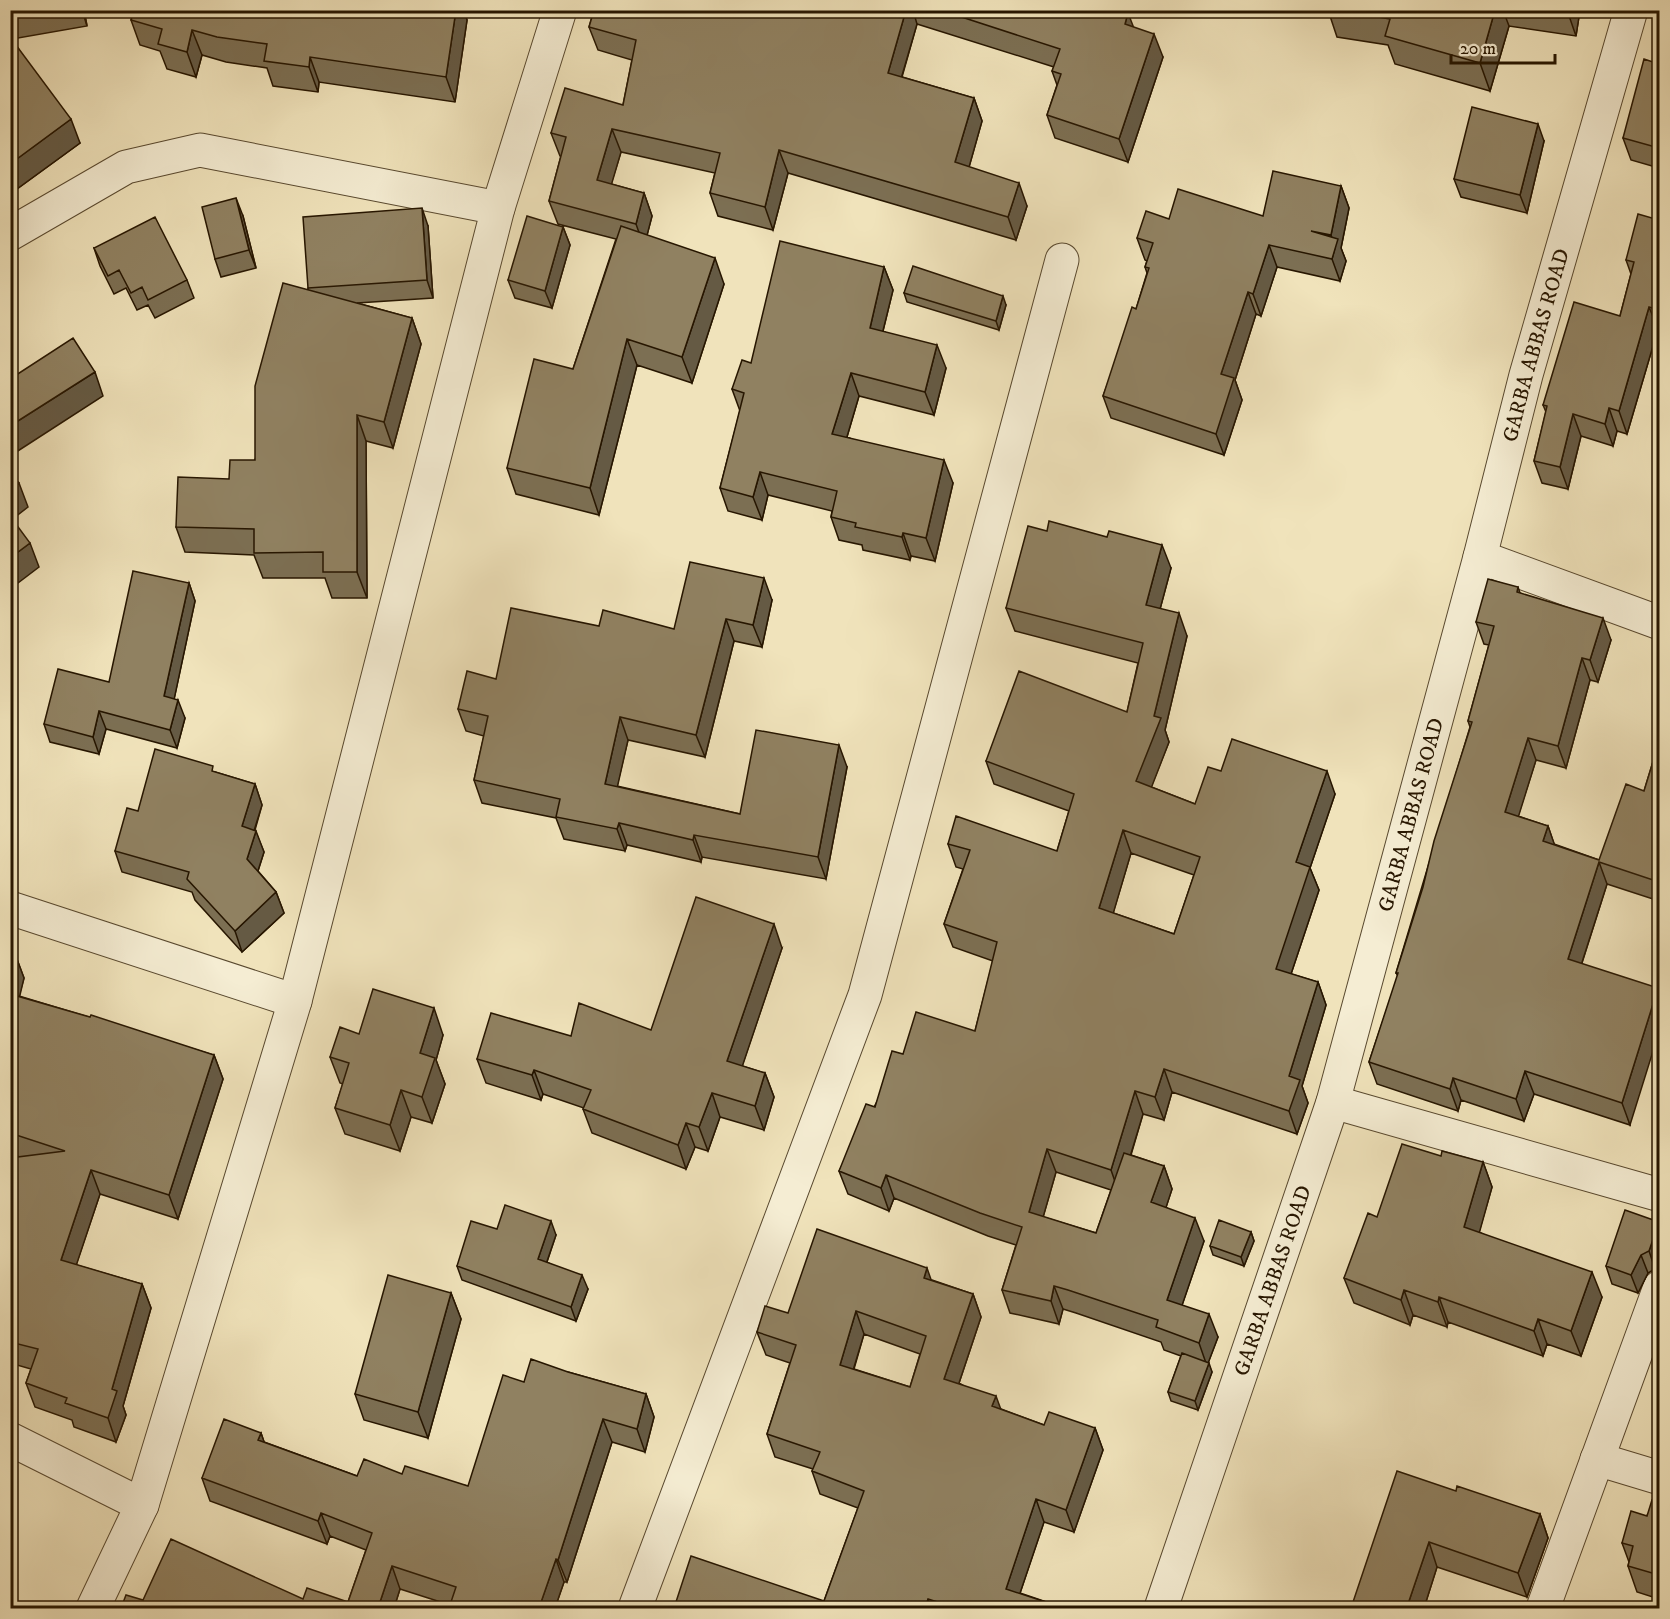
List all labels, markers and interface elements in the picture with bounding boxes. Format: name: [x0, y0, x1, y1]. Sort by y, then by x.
scale bar: [1451, 27, 1554, 65]
text: 20 m: [1460, 38, 1496, 60]
street label: GARBA ABBAS ROAD: [1498, 246, 1576, 445]
street label: GARBA ABBAS ROAD: [1373, 715, 1450, 915]
street label: GARBA ABBAS ROAD: [1229, 1182, 1318, 1379]

